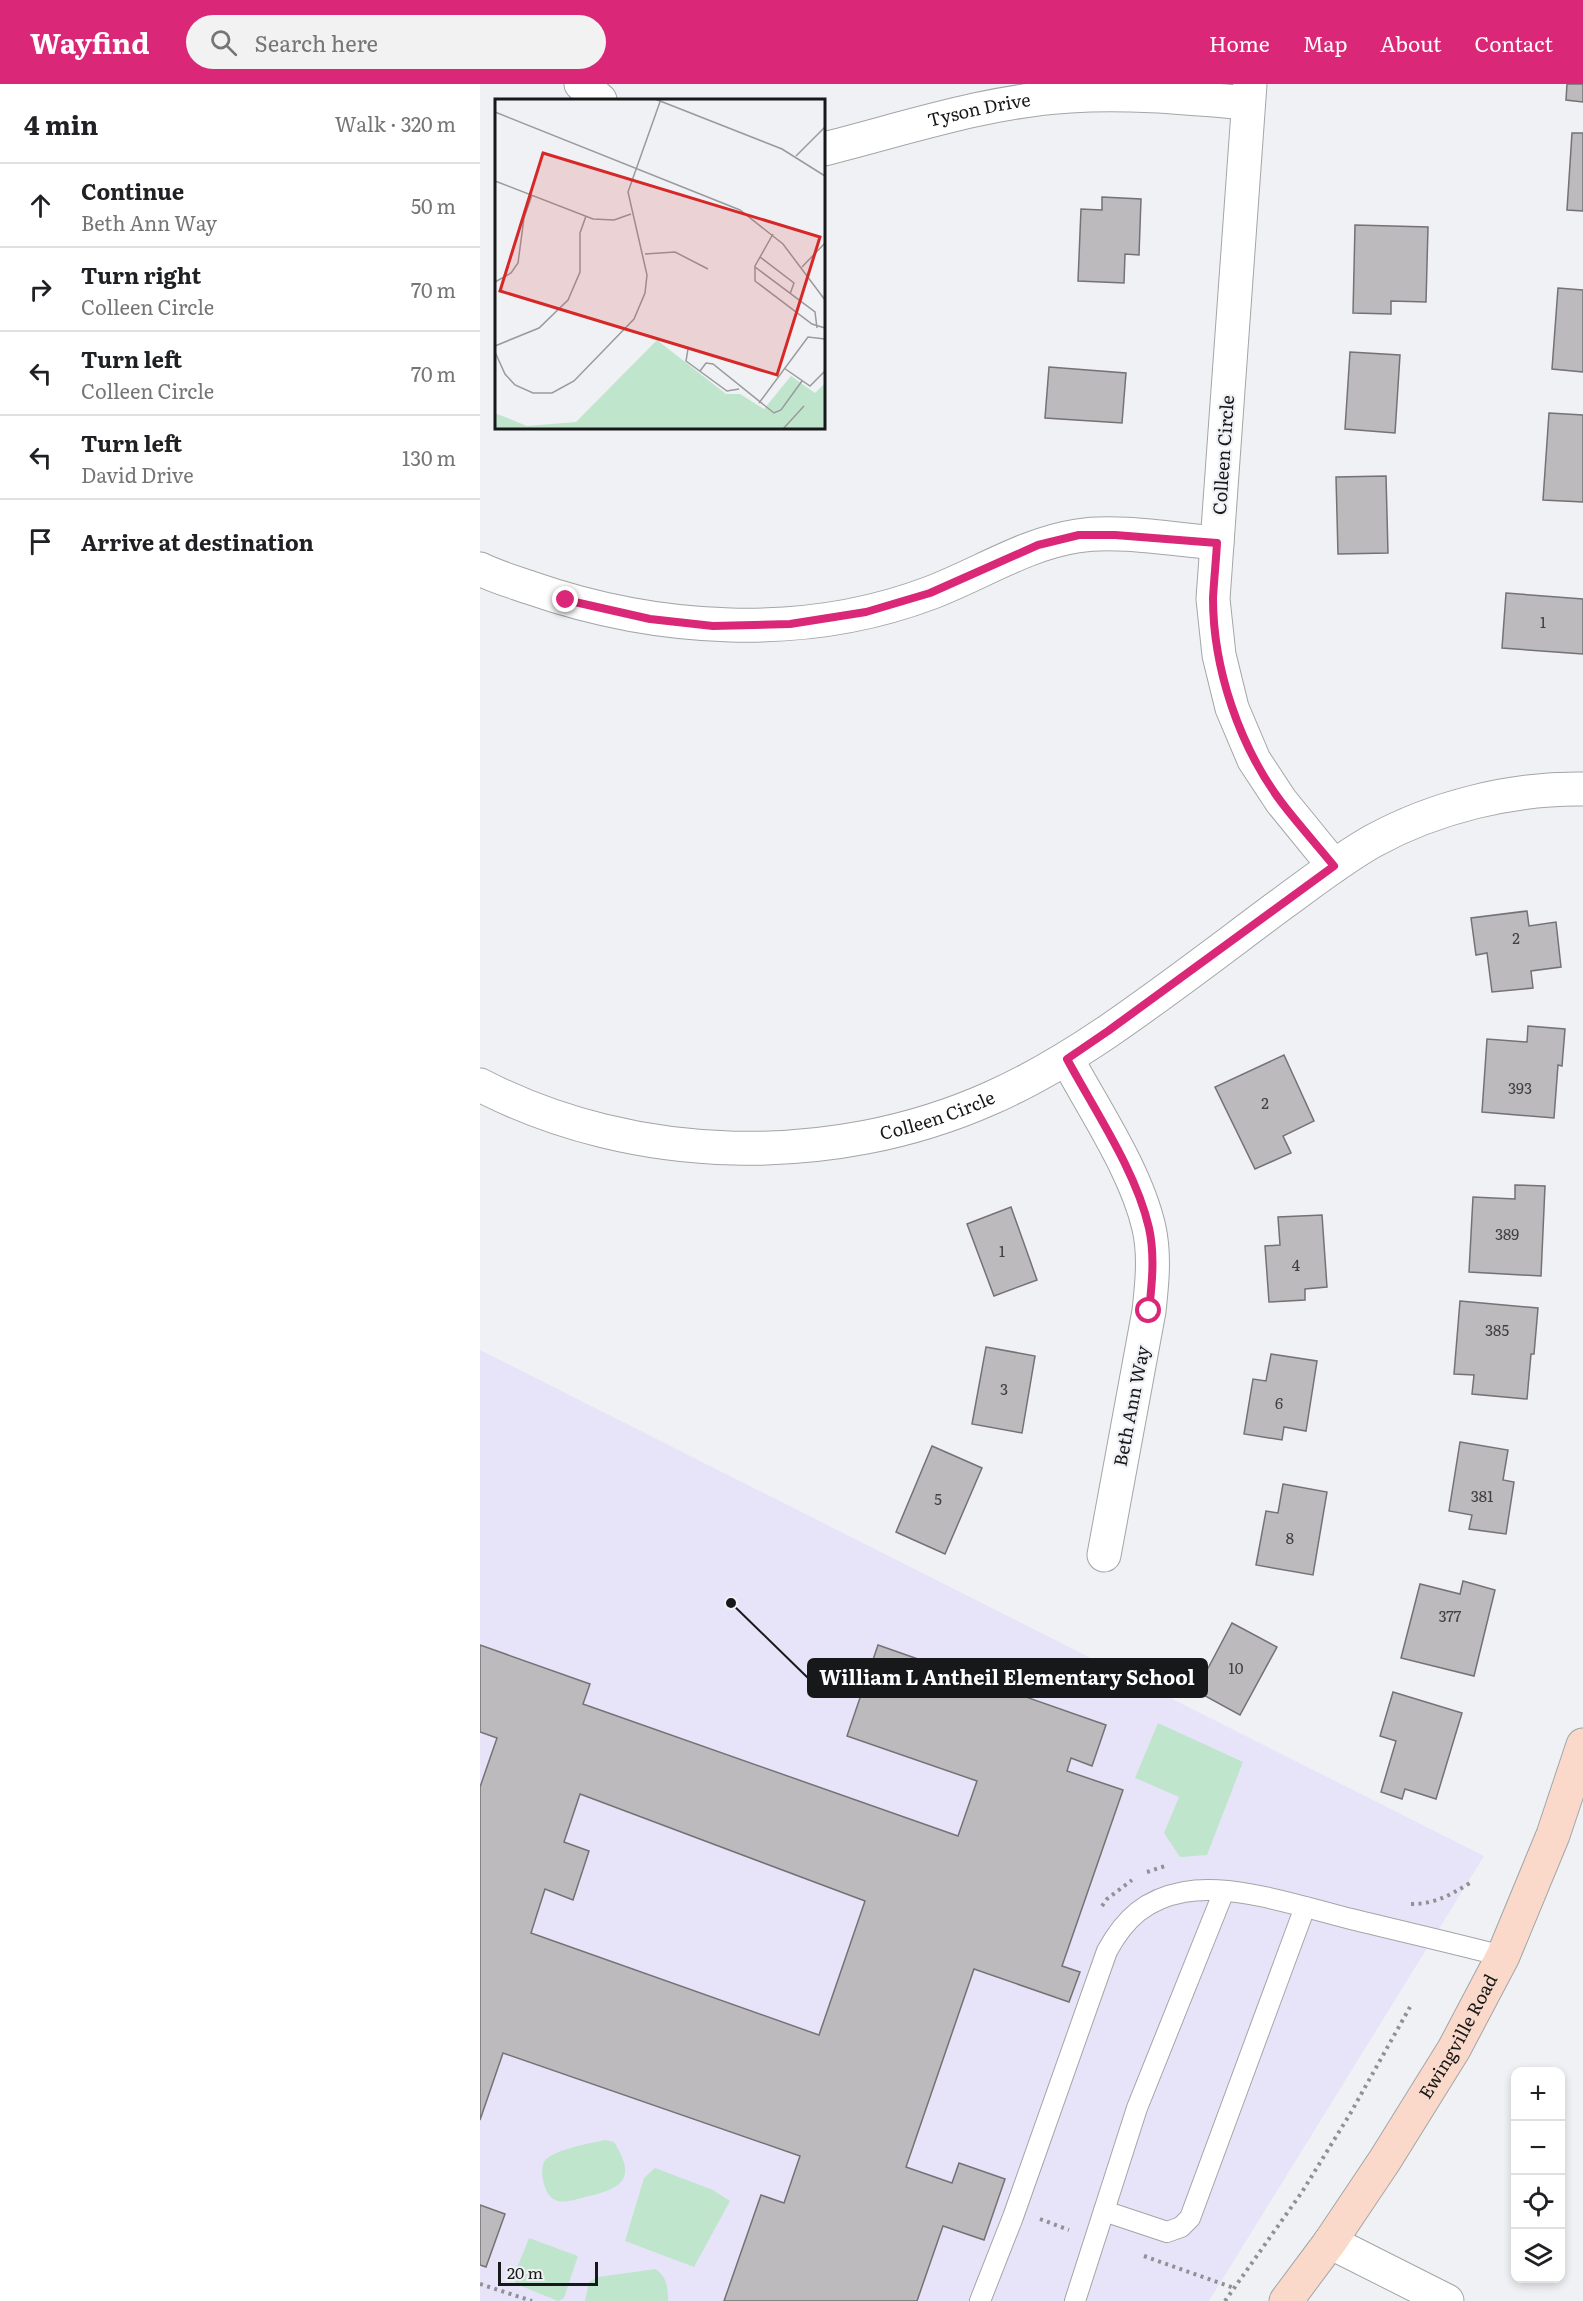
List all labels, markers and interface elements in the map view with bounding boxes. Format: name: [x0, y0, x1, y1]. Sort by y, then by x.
search box: [186, 15, 606, 69]
text: Wayfind: [30, 21, 150, 63]
icon: search: [207, 26, 240, 59]
text: Search here: [255, 26, 378, 59]
text: Home: [1209, 27, 1270, 58]
text: Map: [1303, 27, 1347, 58]
text: About: [1380, 27, 1442, 58]
text: Contact: [1475, 27, 1553, 58]
street label: Tyson Drive: [924, 85, 1032, 133]
inset map: [495, 99, 825, 429]
text: 4 min: [24, 104, 98, 143]
text: Walk · 320 m: [335, 108, 456, 138]
text: Continue: [81, 174, 184, 207]
icon: ahead: [24, 189, 57, 222]
text: 50 m: [411, 190, 456, 220]
text: Beth Ann Way: [81, 207, 217, 237]
text: Turn right: [81, 258, 201, 291]
icon: right: [24, 273, 57, 306]
text: 70 m: [411, 274, 456, 304]
text: Colleen Circle: [81, 291, 214, 321]
text: Turn left: [81, 342, 182, 375]
icon: left: [24, 357, 57, 390]
text: 70 m: [411, 358, 456, 388]
text: Colleen Circle: [81, 375, 214, 405]
street label: Colleen Circle: [1205, 394, 1240, 516]
text: Turn left: [81, 426, 182, 459]
icon: left: [24, 441, 57, 474]
text: 130 m: [402, 442, 456, 472]
text: David Drive: [81, 459, 194, 489]
icon: arrive: [24, 525, 57, 558]
text: Arrive at destination: [81, 525, 314, 558]
route end: [552, 586, 578, 612]
house number: 1: [1540, 610, 1546, 633]
house number: 2: [1512, 926, 1520, 949]
house number: 393: [1508, 1076, 1532, 1099]
street label: Colleen Circle: [877, 1083, 999, 1146]
house number: 2: [1261, 1091, 1269, 1114]
house number: 389: [1495, 1222, 1519, 1245]
house number: 1: [999, 1239, 1005, 1262]
house number: 4: [1292, 1253, 1300, 1276]
route start: [1135, 1297, 1161, 1323]
house number: 385: [1485, 1318, 1509, 1341]
street label: Beth Ann Way: [1106, 1342, 1156, 1468]
house number: 3: [1000, 1377, 1008, 1400]
house number: 6: [1275, 1391, 1283, 1414]
house number: 381: [1471, 1484, 1493, 1507]
house number: 5: [934, 1487, 942, 1510]
house number: 8: [1286, 1526, 1294, 1549]
house number: 377: [1439, 1604, 1462, 1627]
house number: 10: [1229, 1656, 1244, 1679]
callout: William L Antheil Elementary School: [808, 1659, 1207, 1697]
text: William L Antheil Elementary School: [819, 1661, 1195, 1691]
street label: Ewingville Road: [1411, 1969, 1503, 2104]
map controls: [1511, 2067, 1565, 2283]
button: +: [1511, 2067, 1565, 2121]
button: −: [1511, 2121, 1565, 2175]
button: locate: [1511, 2175, 1565, 2229]
button: layers: [1511, 2229, 1565, 2283]
scale bar: [498, 2259, 598, 2286]
text: 20 m: [507, 2260, 543, 2284]

